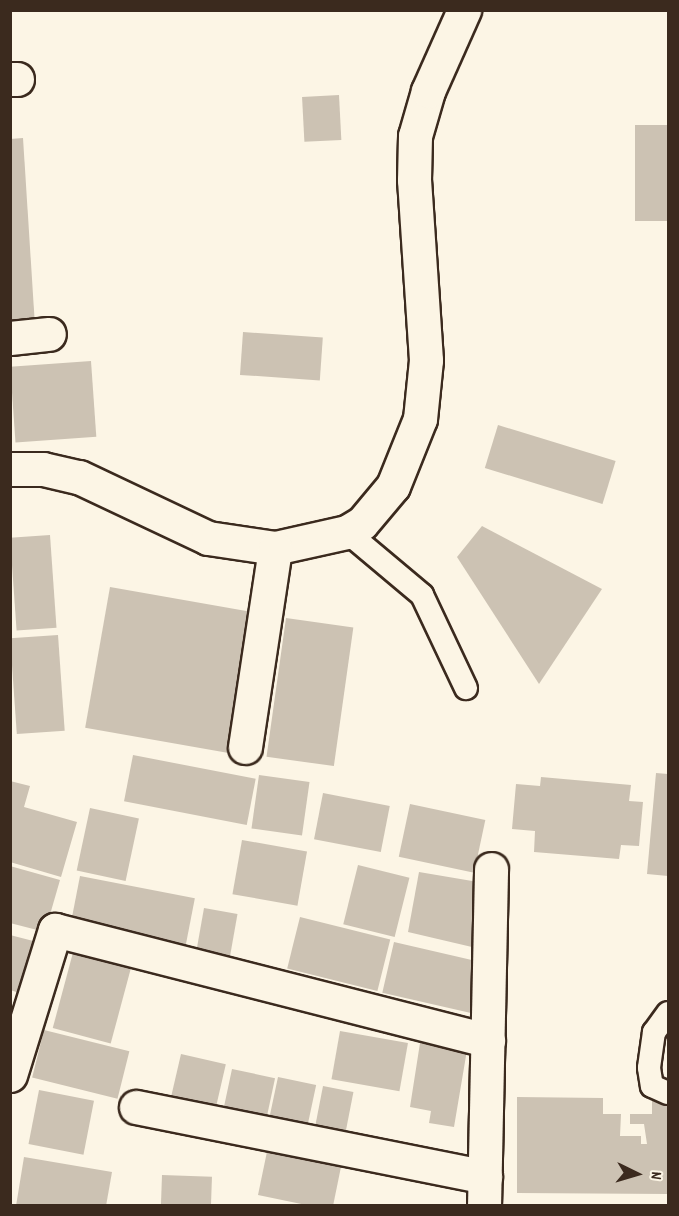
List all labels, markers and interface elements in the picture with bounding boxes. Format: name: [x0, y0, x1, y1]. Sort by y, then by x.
north arrow: [607, 1144, 667, 1204]
text: N: [644, 1171, 667, 1181]

